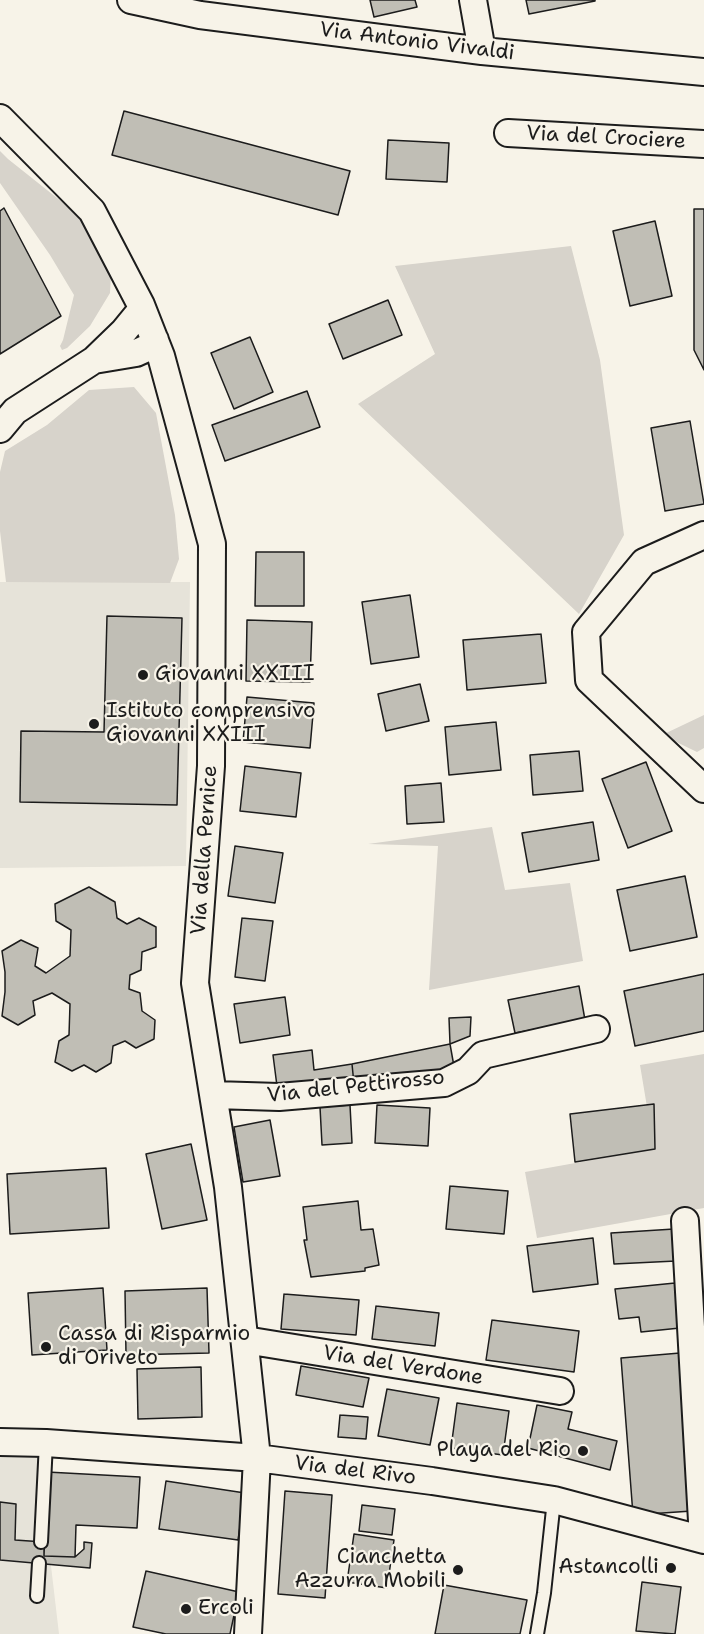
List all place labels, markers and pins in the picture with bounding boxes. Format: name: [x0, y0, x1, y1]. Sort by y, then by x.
place label: Giovanni XXIII: [155, 662, 315, 688]
marker: Giovanni XXIII: [136, 668, 150, 682]
place label: Istituto comprensivo Giovanni XXIII: [106, 699, 316, 749]
marker: Istituto comprensivo Giovanni XXIII: [87, 717, 101, 731]
place label: Cassa di Risparmio di Oriveto: [58, 1322, 250, 1372]
marker: Cassa di Risparmio di Oriveto: [39, 1340, 53, 1354]
place label: Playa del Rio: [437, 1438, 571, 1464]
marker: Playa del Rio: [576, 1444, 590, 1458]
place label: Cianchetta Azzurra Mobili: [295, 1545, 446, 1595]
place label: Astancolli: [558, 1555, 659, 1581]
marker: Astancolli: [664, 1561, 678, 1575]
marker: Cianchetta Azzurra Mobili: [451, 1563, 465, 1577]
place label: Ercoli: [198, 1596, 254, 1622]
marker: Ercoli: [179, 1602, 193, 1616]

